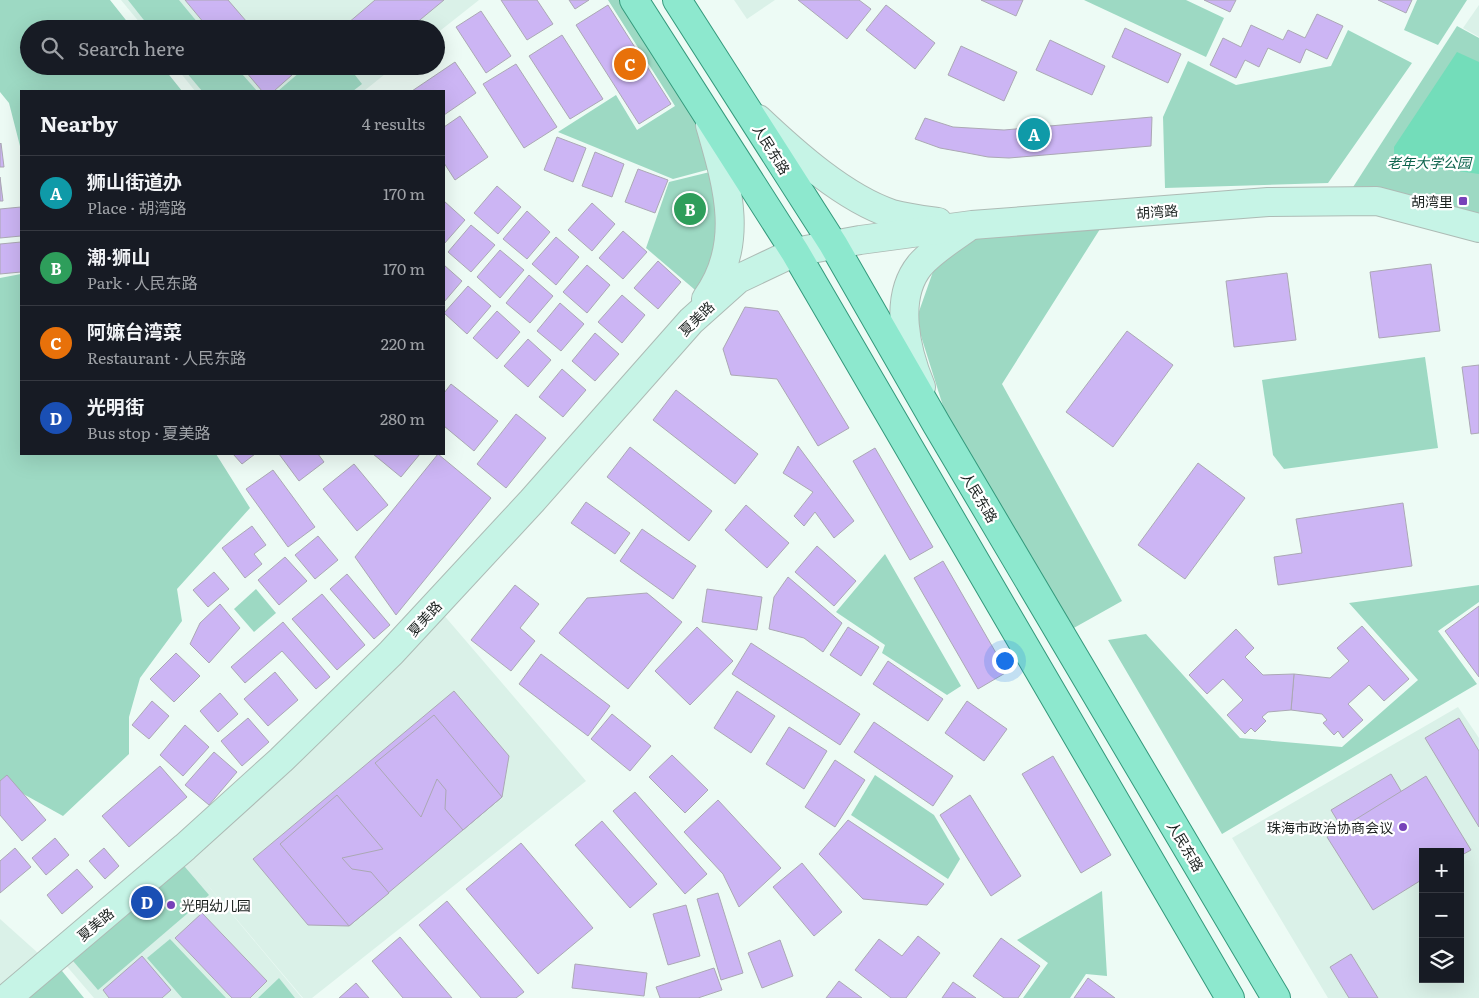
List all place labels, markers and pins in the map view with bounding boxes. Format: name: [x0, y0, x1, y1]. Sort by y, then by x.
pin: C: [614, 45, 646, 83]
pin: A: [1018, 115, 1050, 153]
pin: B: [674, 190, 706, 228]
place label: 胡湾里: [1411, 191, 1453, 211]
marker: 胡湾里: [1457, 195, 1469, 207]
place label: 珠海市政治协商会议: [1267, 817, 1393, 837]
marker: 珠海市政治协商会议: [1397, 821, 1409, 833]
pin: D: [131, 883, 163, 921]
place label: 光明幼儿园: [181, 895, 251, 915]
marker: 光明幼儿园: [165, 899, 177, 911]

